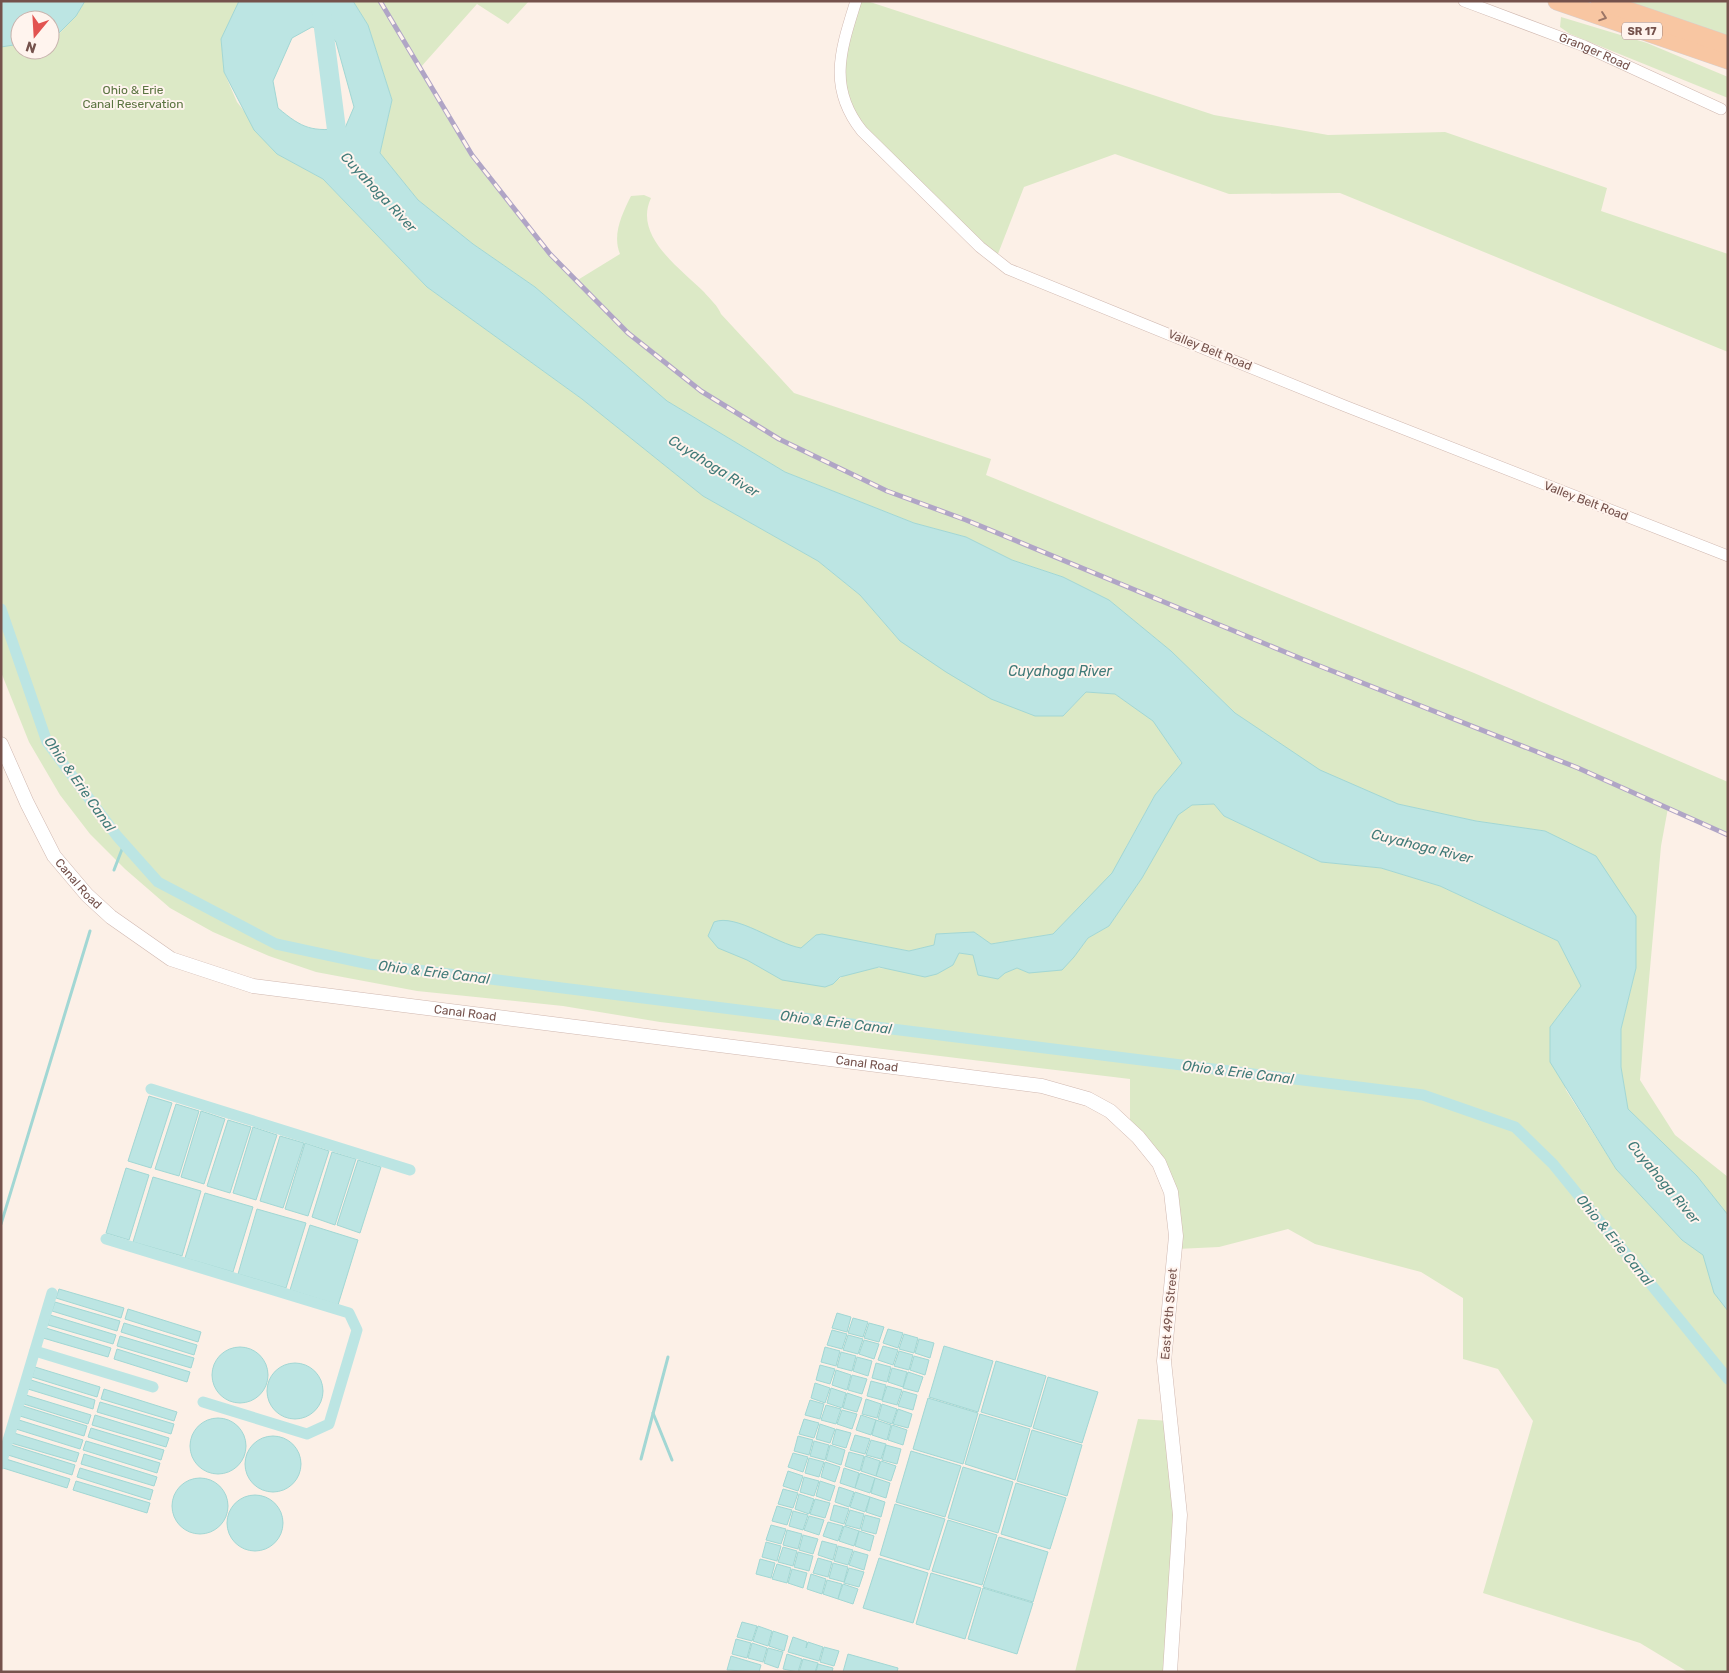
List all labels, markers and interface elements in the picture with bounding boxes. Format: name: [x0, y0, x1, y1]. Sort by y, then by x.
north arrow: [10, 10, 60, 60]
one-way arrow: [1598, 11, 1607, 21]
road number: SR 17: [1622, 22, 1662, 40]
street label: Granger Road: [1557, 30, 1632, 73]
text: N: [24, 37, 39, 57]
park label: Ohio & Erie Canal Reservation: [82, 83, 184, 111]
water label: Cuyahoga River: [337, 149, 421, 236]
street label: Valley Belt Road: [1166, 327, 1254, 373]
water label: Cuyahoga River: [665, 432, 763, 501]
street label: Valley Belt Road: [1542, 478, 1630, 524]
water label: Cuyahoga River: [1008, 663, 1112, 680]
water label: Ohio & Erie Canal: [40, 733, 119, 836]
water label: Cuyahoga River: [1370, 826, 1475, 867]
street label: Canal Road: [52, 856, 105, 912]
water label: Ohio & Erie Canal: [377, 957, 491, 988]
street label: Canal Road: [433, 1002, 497, 1024]
water label: Ohio & Erie Canal: [779, 1007, 893, 1038]
street label: Canal Road: [835, 1053, 899, 1075]
water label: Ohio & Erie Canal: [1181, 1057, 1295, 1088]
water label: Cuyahoga River: [1624, 1137, 1704, 1228]
water label: Ohio & Erie Canal: [1573, 1191, 1657, 1290]
street label: East 49th Street: [1158, 1267, 1180, 1360]

